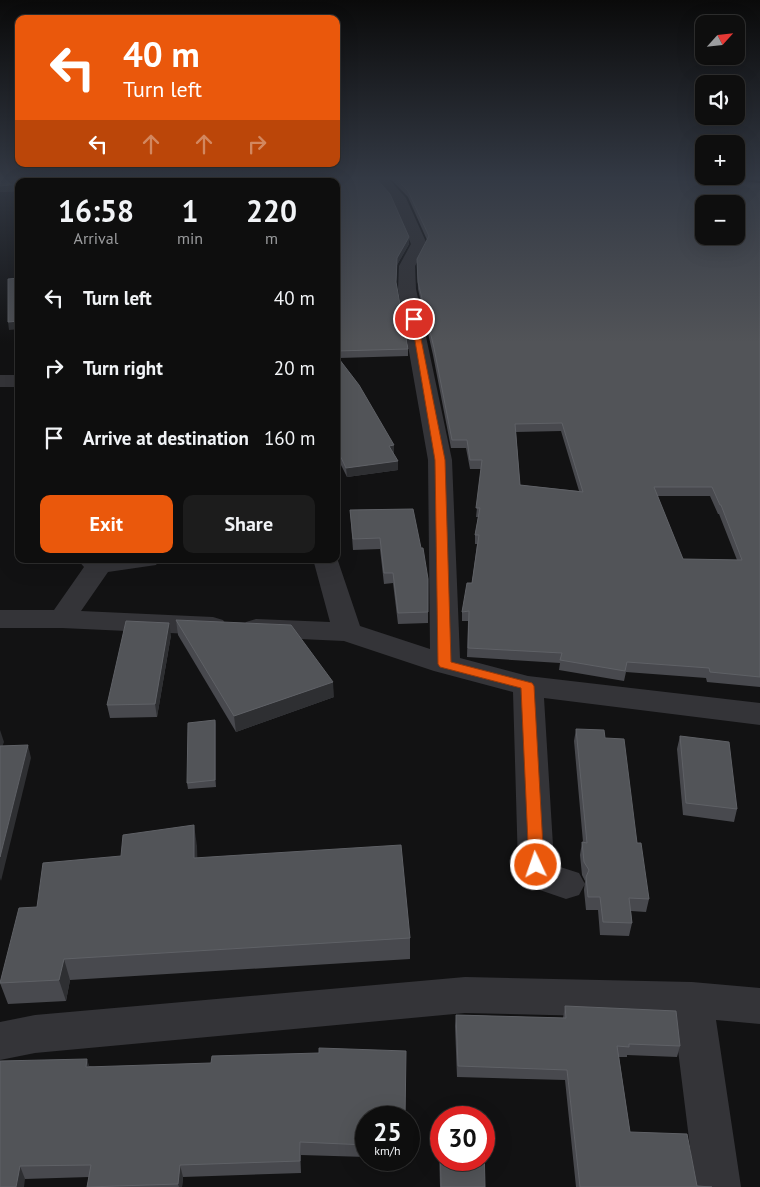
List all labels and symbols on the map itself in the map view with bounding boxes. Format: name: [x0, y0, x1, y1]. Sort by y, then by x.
north arrow: [695, 15, 745, 65]
pin: [393, 298, 435, 340]
position arrow: [509, 838, 561, 890]
speed limit sign: 30: [430, 1106, 495, 1171]

